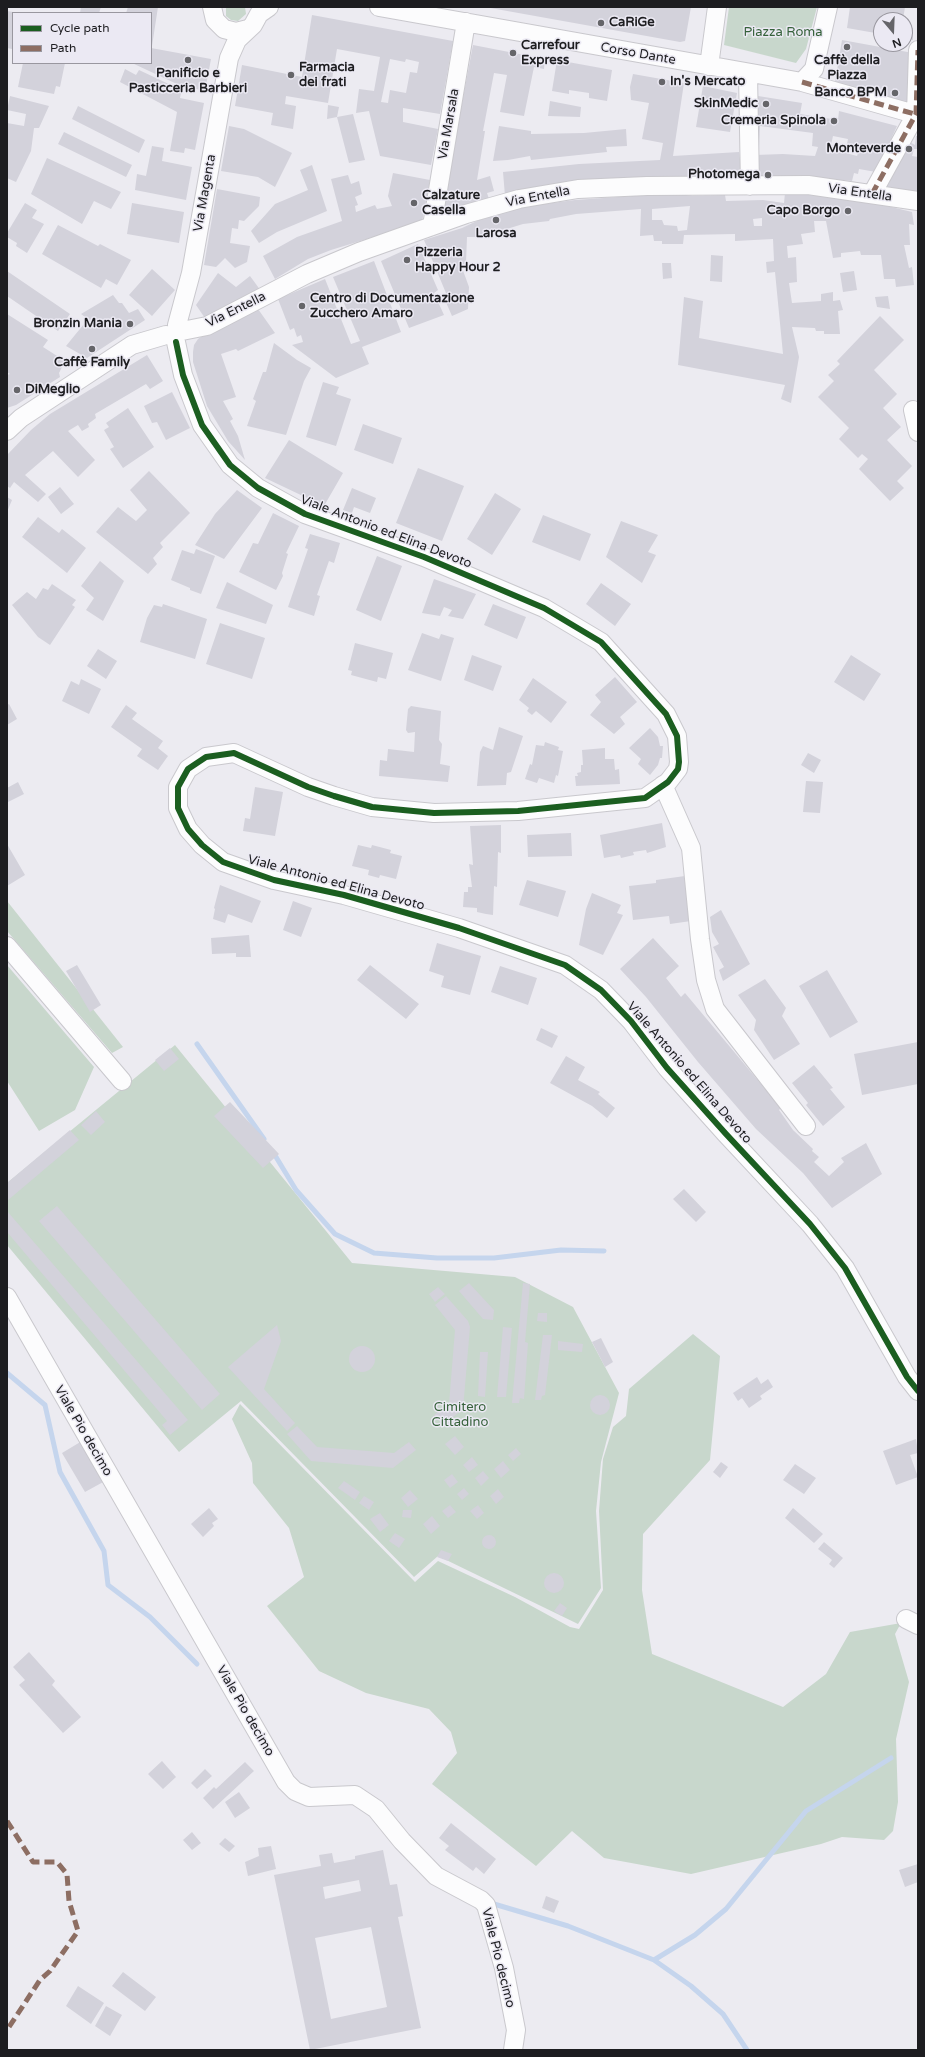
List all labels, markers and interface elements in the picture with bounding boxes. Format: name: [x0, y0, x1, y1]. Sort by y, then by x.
legend: [12, 12, 152, 64]
north arrow: [873, 12, 913, 52]
place label: CaRiGe: [609, 15, 655, 31]
marker: CaRiGe: [596, 18, 606, 28]
text: Cycle path: [50, 21, 109, 35]
park label: Piazza Roma: [743, 25, 823, 41]
text: N: [890, 35, 903, 50]
place label: Carrefour Express: [521, 38, 580, 69]
street label: Corso Dante: [599, 40, 677, 68]
text: Path: [50, 41, 76, 55]
marker: Caffè della Piazza: [842, 42, 852, 52]
marker: Carrefour Express: [508, 48, 518, 58]
place label: Caffè della Piazza: [814, 53, 880, 84]
marker: Panificio e Pasticceria Barbieri: [183, 55, 193, 65]
place label: Farmacia dei frati: [299, 60, 355, 91]
place label: Panificio e Pasticceria Barbieri: [129, 66, 247, 97]
marker: Farmacia dei frati: [286, 70, 296, 80]
place label: In's Mercato: [670, 74, 745, 90]
marker: In's Mercato: [657, 77, 667, 87]
place label: Banco BPM: [814, 85, 887, 101]
street label: Via Marsala: [435, 87, 463, 161]
marker: Banco BPM: [890, 88, 900, 98]
place label: SkinMedic: [694, 96, 758, 112]
marker: SkinMedic: [761, 99, 771, 109]
place label: Cremeria Spinola: [721, 113, 826, 129]
marker: Cremeria Spinola: [829, 116, 839, 126]
place label: Monteverde: [826, 141, 901, 157]
marker: Monteverde: [904, 144, 914, 154]
street label: Via Magenta: [191, 153, 219, 233]
place label: Photomega: [688, 167, 760, 183]
marker: Photomega: [763, 170, 773, 180]
street label: Via Entella: [827, 181, 893, 205]
street label: Via Entella: [505, 183, 571, 211]
place label: Calzature Casella: [422, 188, 480, 219]
marker: Calzature Casella: [409, 198, 419, 208]
place label: Capo Borgo: [766, 203, 840, 219]
marker: Capo Borgo: [843, 206, 853, 216]
marker: Larosa: [491, 215, 501, 225]
place label: Larosa: [475, 226, 517, 242]
place label: Pizzeria Happy Hour 2: [415, 245, 501, 276]
marker: Pizzeria Happy Hour 2: [402, 255, 412, 265]
street label: Via Entella: [203, 289, 269, 331]
place label: Centro di Documentazione Zucchero Amaro: [310, 291, 474, 322]
marker: Centro di Documentazione Zucchero Amaro: [297, 301, 307, 311]
place label: Bronzin Mania: [33, 316, 122, 332]
marker: Bronzin Mania: [125, 319, 135, 329]
marker: Caffè Family: [87, 344, 97, 354]
place label: Caffè Family: [54, 355, 130, 371]
place label: DiMeglio: [25, 382, 80, 398]
marker: DiMeglio: [12, 385, 22, 395]
street label: Viale Antonio ed Elina Devoto: [298, 492, 474, 572]
street label: Viale Antonio ed Elina Devoto: [246, 852, 426, 914]
street label: Viale Antonio ed Elina Devoto: [623, 999, 755, 1147]
street label: Viale Pio decimo: [51, 1383, 115, 1479]
park label: Cimitero Cittadino: [432, 1400, 488, 1431]
street label: Viale Pio decimo: [213, 1663, 277, 1759]
street label: Viale Pio decimo: [478, 1907, 518, 2009]

